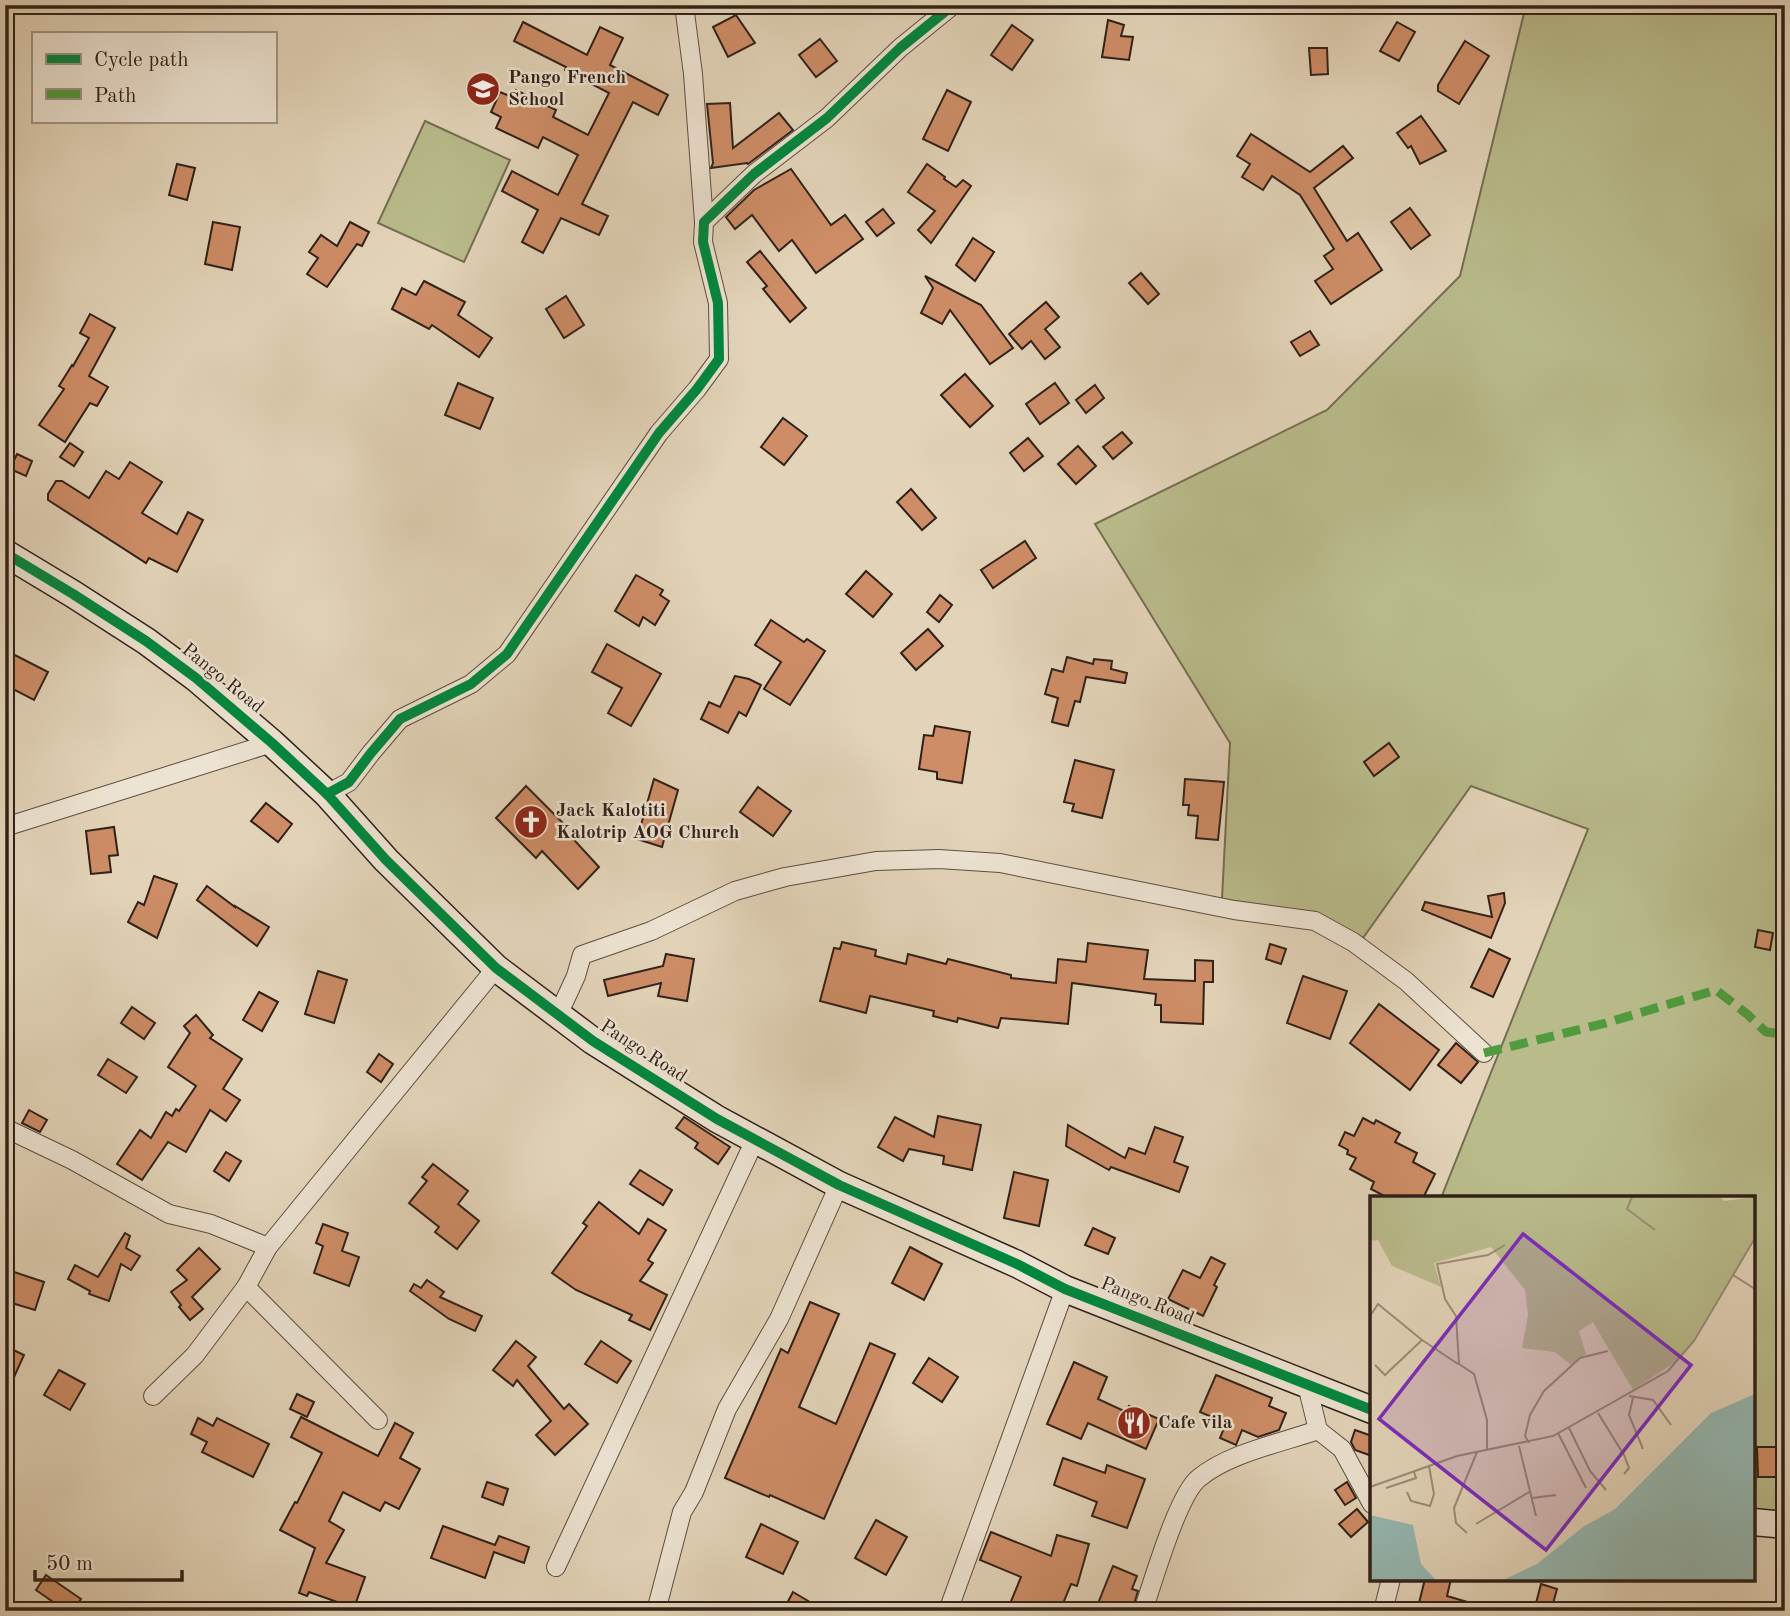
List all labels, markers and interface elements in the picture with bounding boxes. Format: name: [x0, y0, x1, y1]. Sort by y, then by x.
legend: [32, 32, 276, 122]
text: Cycle path: [94, 50, 189, 71]
place label: Pango French School: [508, 69, 627, 110]
school or university icon: Pango French School: [464, 70, 502, 108]
text: Path: [94, 86, 137, 107]
street label: Pango Road: [178, 640, 267, 718]
place label: Jack Kalotiti Kalotrip AOG Church: [556, 802, 740, 843]
church icon: Jack Kalotiti Kalotrip AOG Church: [512, 803, 550, 841]
street label: Pango Road: [596, 1017, 690, 1087]
inset map: [1370, 1196, 1755, 1581]
street label: Pango Road: [1098, 1275, 1197, 1329]
restaurant icon: Cafe vila: [1115, 1404, 1153, 1442]
place label: Cafe vila: [1158, 1414, 1233, 1433]
scale bar: [35, 1539, 182, 1583]
text: 50 m: [46, 1554, 93, 1575]

